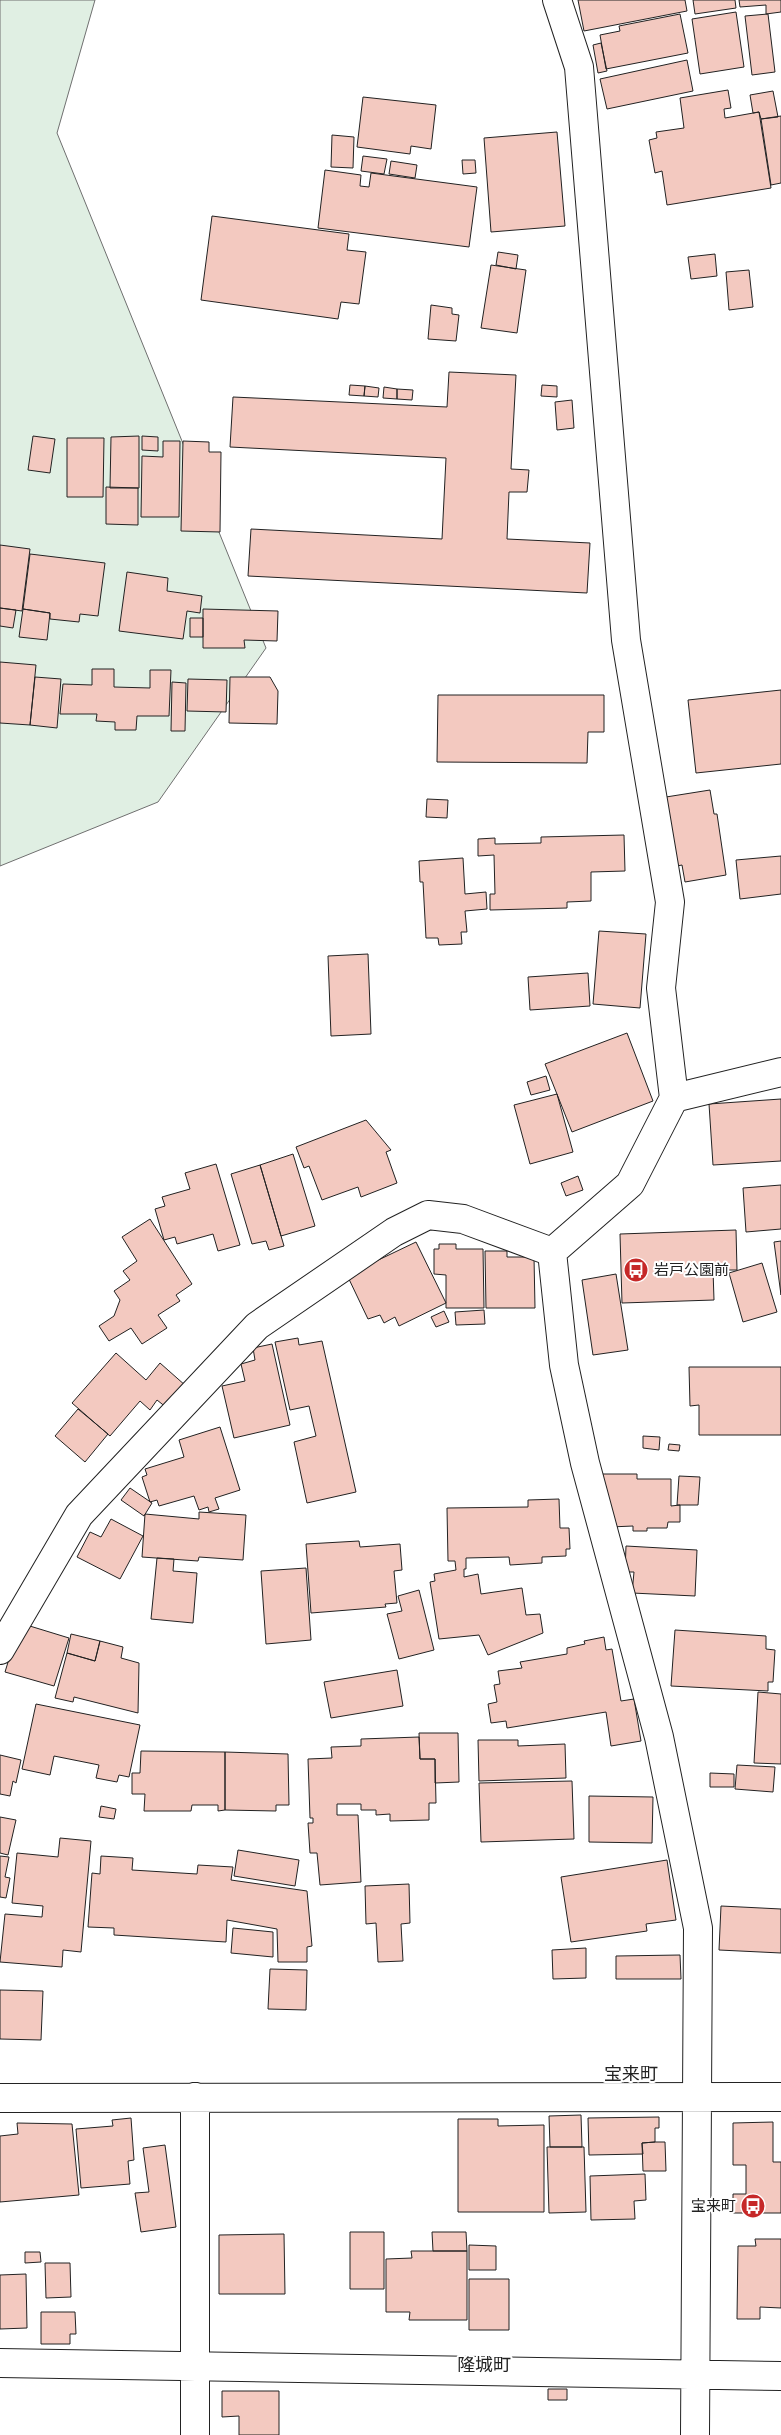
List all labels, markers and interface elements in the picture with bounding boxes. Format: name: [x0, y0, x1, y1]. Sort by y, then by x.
bus stop icon: 岩戸公園前: [623, 1257, 649, 1283]
place label: 岩戸公園前: [654, 1261, 729, 1278]
district label: 宝来町: [604, 2064, 658, 2084]
bus stop icon: 宝来町: [740, 2193, 766, 2219]
place label: 宝来町: [691, 2197, 736, 2214]
district label: 隆城町: [457, 2355, 511, 2375]

